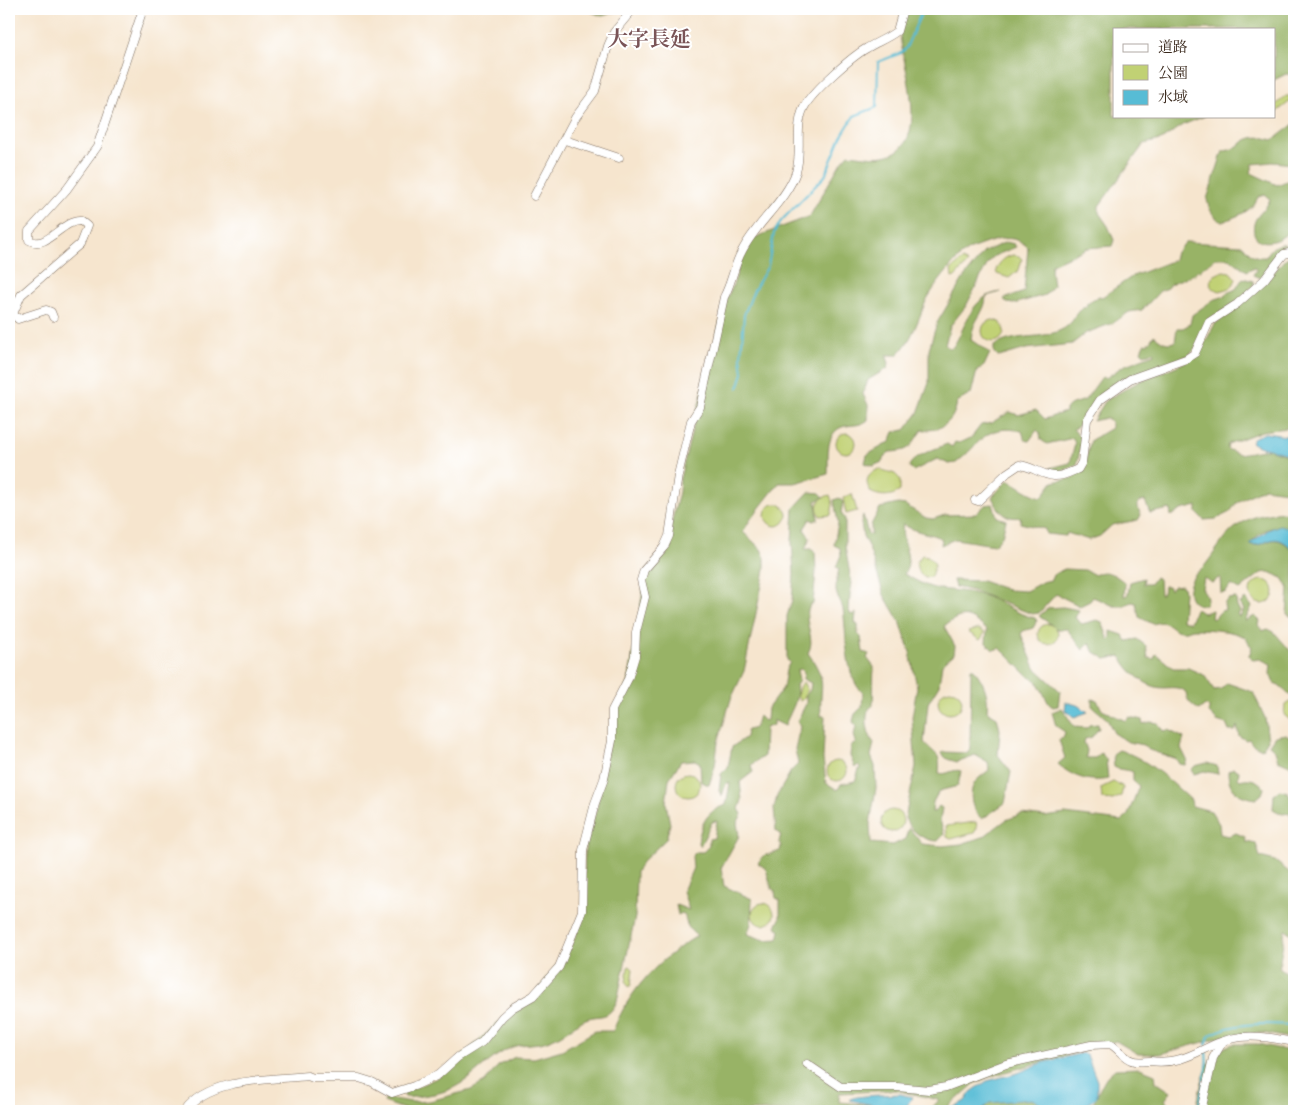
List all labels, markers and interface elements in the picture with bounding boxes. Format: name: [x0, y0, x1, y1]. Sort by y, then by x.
district label: 大字長延: [607, 27, 691, 51]
legend: [1113, 28, 1276, 118]
text: 道路: [1158, 38, 1188, 56]
text: 公園: [1158, 64, 1188, 82]
text: 水域: [1158, 88, 1188, 106]

